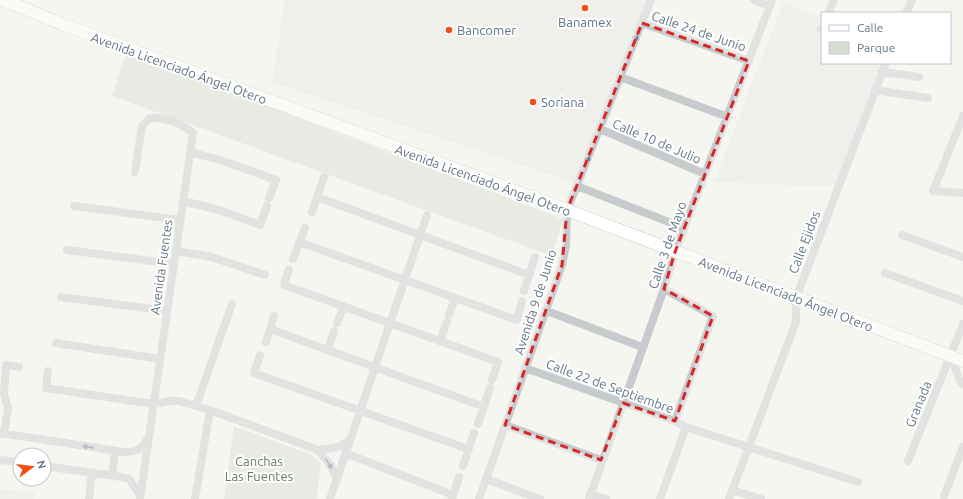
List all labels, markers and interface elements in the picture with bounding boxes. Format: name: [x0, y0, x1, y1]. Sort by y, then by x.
marker: Banamex: [580, 3, 590, 13]
street label: Calle 24 de Junio: [650, 8, 748, 54]
legend: [821, 12, 951, 64]
place label: Banamex: [558, 15, 612, 29]
text: Calle: [857, 21, 883, 34]
place label: Bancomer: [457, 23, 516, 37]
marker: Bancomer: [444, 25, 454, 35]
street label: Avenida Licenciado Ángel Otero: [89, 29, 269, 106]
one-way arrow: [632, 34, 638, 46]
text: Parque: [857, 41, 895, 54]
place label: Soriana: [541, 95, 584, 109]
marker: Soriana: [528, 97, 538, 107]
street label: Calle 10 de Julio: [611, 116, 703, 166]
street label: Avenida Licenciado Ángel Otero: [393, 141, 573, 218]
one-way arrow: [584, 155, 590, 167]
street label: Calle 3 de Mayo: [645, 199, 689, 291]
street label: Calle Ejidos: [786, 208, 823, 275]
street label: Avenida Fuentes: [147, 218, 175, 316]
street label: Avenida 9 de Junio: [511, 248, 559, 356]
street label: Avenida Licenciado Ángel Otero: [697, 253, 876, 334]
street label: Calle 22 de Septiembre: [544, 356, 676, 416]
street label: Granada: [902, 379, 934, 429]
one-way arrow: [82, 444, 94, 450]
north arrow: [12, 447, 52, 487]
park label: Canchas Las Fuentes: [225, 454, 294, 483]
one-way arrow: [325, 458, 332, 470]
text: N: [35, 459, 49, 470]

